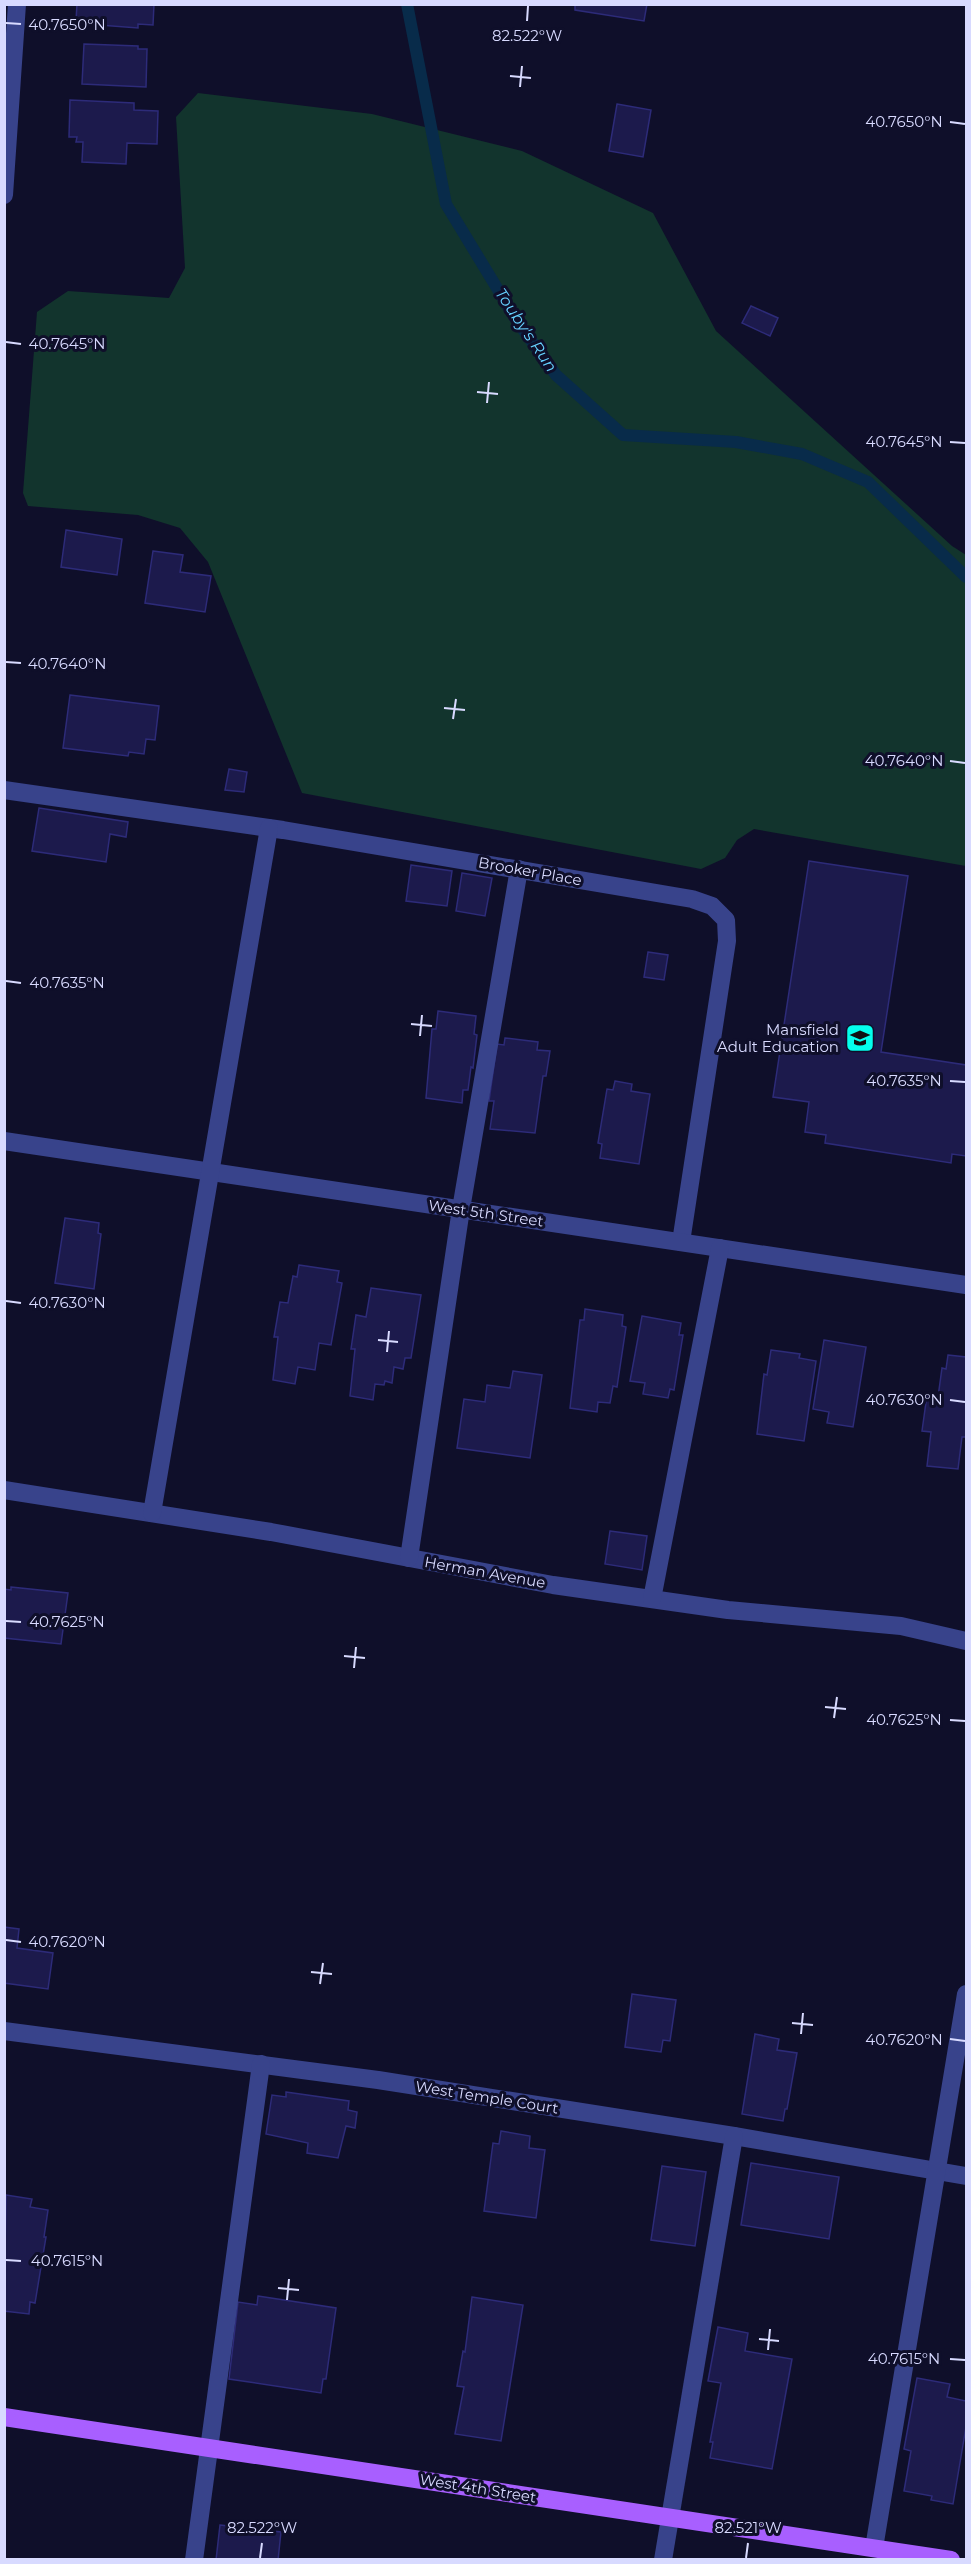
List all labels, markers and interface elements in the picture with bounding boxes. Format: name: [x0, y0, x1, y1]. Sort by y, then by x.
text: 40.7650°N: [28, 15, 106, 34]
text: 82.522°W: [492, 26, 562, 45]
text: 40.7650°N: [865, 112, 943, 131]
water label: Touby's Run: [491, 285, 561, 375]
text: 40.7645°N: [29, 334, 105, 353]
text: 40.7645°N: [866, 432, 942, 451]
text: 40.7640°N: [28, 654, 106, 673]
text: 40.7640°N: [865, 751, 943, 770]
street label: Brooker Place: [477, 853, 583, 889]
text: 40.7635°N: [29, 973, 105, 992]
place label: Mansfield Adult Education: [717, 1020, 839, 1056]
school or university icon: Mansfield Adult Education: [844, 1022, 876, 1054]
text: 40.7635°N: [866, 1071, 942, 1090]
street label: West 5th Street: [427, 1196, 545, 1230]
text: 40.7630°N: [28, 1293, 106, 1312]
text: 40.7630°N: [865, 1390, 943, 1409]
street label: Herman Avenue: [423, 1552, 547, 1592]
text: 40.7625°N: [29, 1612, 105, 1631]
text: 40.7625°N: [866, 1710, 942, 1729]
text: 40.7620°N: [28, 1932, 106, 1951]
text: 40.7620°N: [865, 2030, 943, 2049]
street label: West Temple Court: [414, 2076, 560, 2118]
text: 40.7615°N: [31, 2251, 103, 2270]
text: 40.7615°N: [868, 2349, 940, 2368]
street label: West 4th Street: [418, 2469, 538, 2507]
text: 82.522°W: [227, 2518, 297, 2537]
text: 82.521°W: [714, 2518, 782, 2537]

